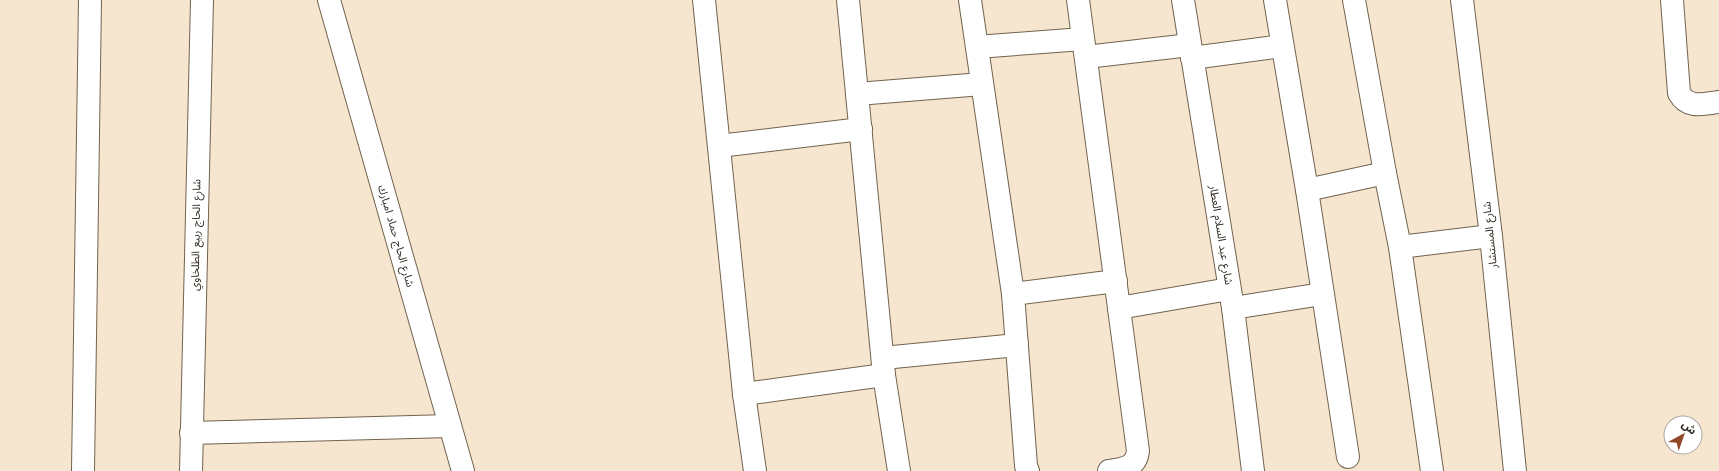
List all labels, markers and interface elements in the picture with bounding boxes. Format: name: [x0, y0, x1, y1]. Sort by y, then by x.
street label: شارع الحاج ربيع الطلخاوي: [189, 178, 206, 291]
street label: شارع الحاج حماد امبارك: [374, 183, 417, 289]
street label: شارع عبد السلام العطار: [1206, 183, 1235, 286]
street label: شارع المستشار: [1480, 200, 1501, 270]
north arrow: [1663, 415, 1703, 455]
text: ش: [1679, 418, 1699, 438]

